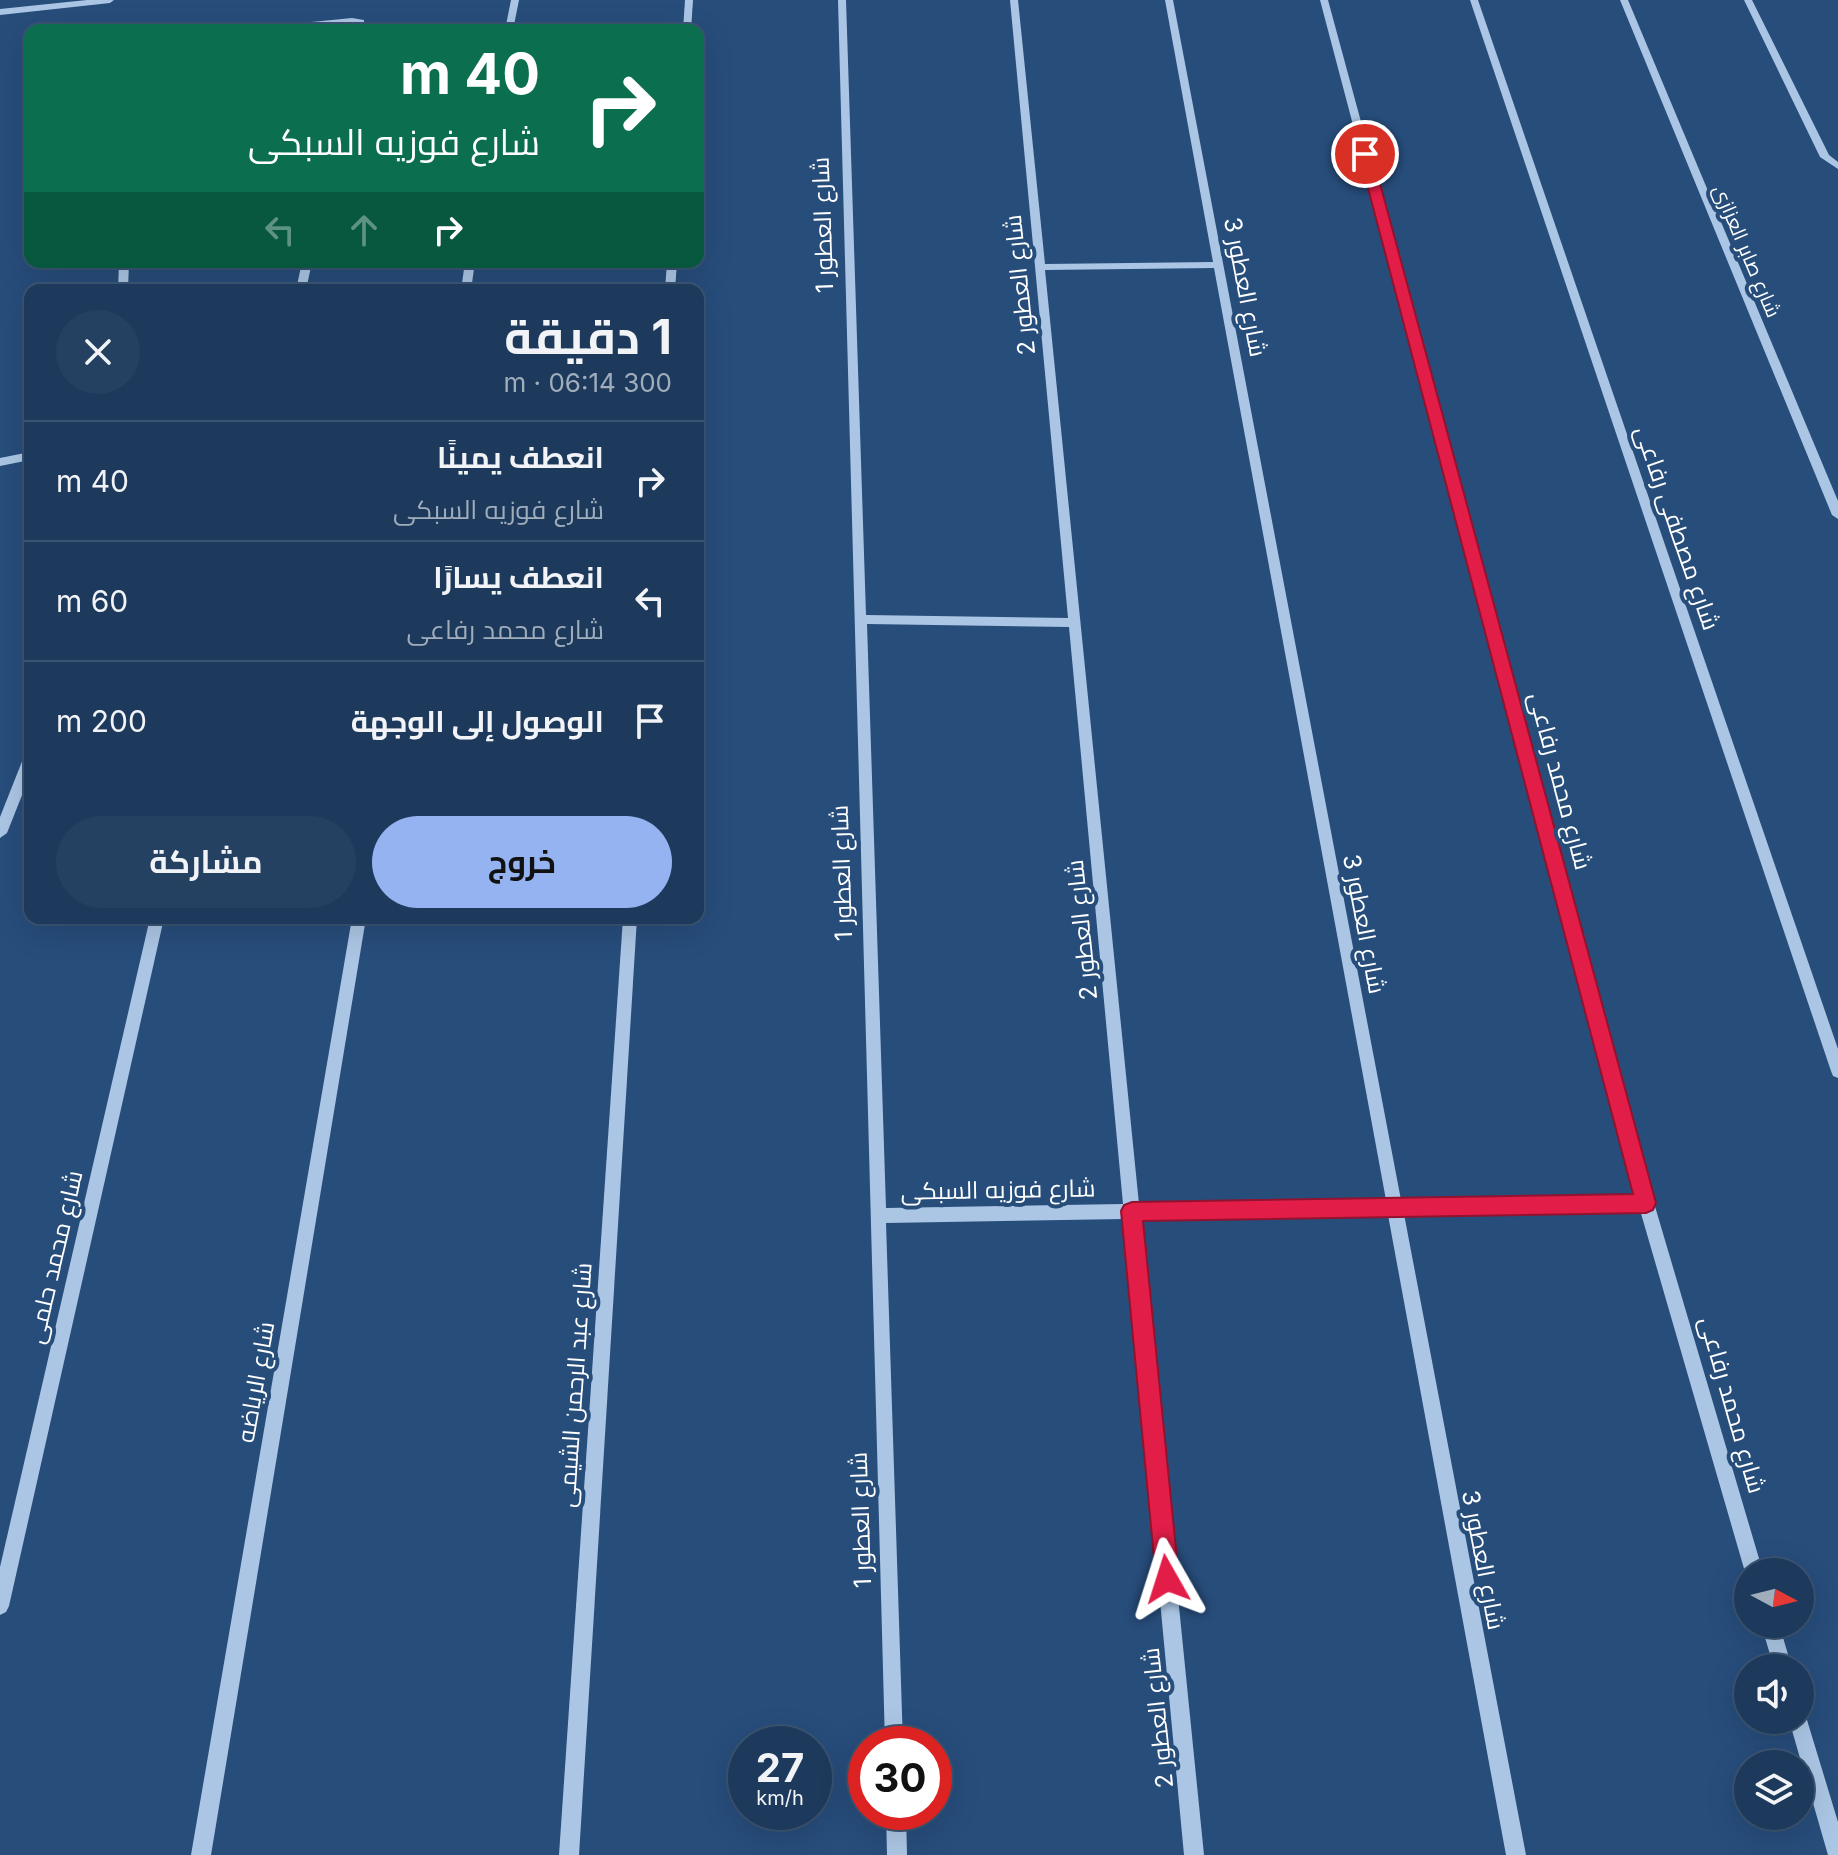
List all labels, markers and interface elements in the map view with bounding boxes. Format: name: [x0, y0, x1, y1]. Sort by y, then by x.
text: 40 m: [400, 40, 540, 108]
icon: right: [568, 56, 672, 160]
text: شارع فوزيه السبكى: [248, 120, 540, 164]
pin: [1331, 120, 1399, 188]
icon: arrive: [1343, 132, 1387, 176]
street label: شارع العطور 1: [806, 156, 841, 294]
street label: شارع صابر العزازى: [1706, 181, 1786, 322]
icon: left: [258, 208, 302, 252]
icon: ahead: [342, 208, 386, 252]
icon: right: [426, 208, 470, 252]
street label: شارع العطور 2: [998, 213, 1043, 357]
street label: شارع العطور 3: [1216, 215, 1273, 359]
text: 1 دقيقة: [504, 307, 672, 366]
button: close: [56, 310, 140, 394]
text: 300 m · 06:14: [504, 367, 672, 398]
street label: شارع مصطفى رفاعى: [1627, 422, 1726, 634]
text: انعطف يمينًا: [437, 439, 604, 475]
icon: right: [628, 459, 672, 503]
text: 40 m: [56, 463, 129, 499]
text: شارع فوزيه السبكى: [393, 494, 604, 525]
text: انعطف يسارًا: [433, 559, 604, 595]
icon: left: [628, 579, 672, 623]
text: 60 m: [56, 583, 128, 619]
text: شارع محمد رفاعى: [407, 614, 604, 645]
street label: شارع محمد رفاعى: [1521, 689, 1598, 873]
icon: arrive: [628, 699, 672, 743]
text: 200 m: [56, 703, 147, 739]
text: الوصول إلى الوجهة: [351, 703, 604, 739]
street label: شارع العطور 1: [825, 804, 860, 942]
button: مشاركة: [56, 816, 356, 908]
button: خروج: [372, 816, 672, 908]
street label: شارع العطور 3: [1335, 852, 1392, 996]
street label: شارع العطور 2: [1060, 858, 1105, 1002]
street label: شارع محمد حلمى: [20, 1167, 90, 1347]
street label: شارع فوزيه السبكى: [900, 1173, 1096, 1208]
street label: شارع عبد الرحمن الشيمى: [551, 1261, 600, 1509]
street label: شارع محمد رفاعى: [1691, 1313, 1772, 1497]
street label: شارع الرياضه: [231, 1319, 282, 1445]
street label: شارع العطور 1: [844, 1451, 879, 1589]
street label: شارع العطور 3: [1454, 1488, 1511, 1632]
position arrow: [1125, 1537, 1209, 1621]
north arrow: [1734, 1558, 1814, 1638]
map controls: [1734, 1558, 1814, 1830]
street label: شارع العطور 2: [1136, 1646, 1181, 1790]
button: sound: [1734, 1654, 1814, 1734]
speed limit sign: 30: [848, 1726, 952, 1830]
text: 27: [756, 1743, 804, 1792]
button: layers: [1734, 1750, 1814, 1830]
text: km/h: [756, 1786, 804, 1810]

